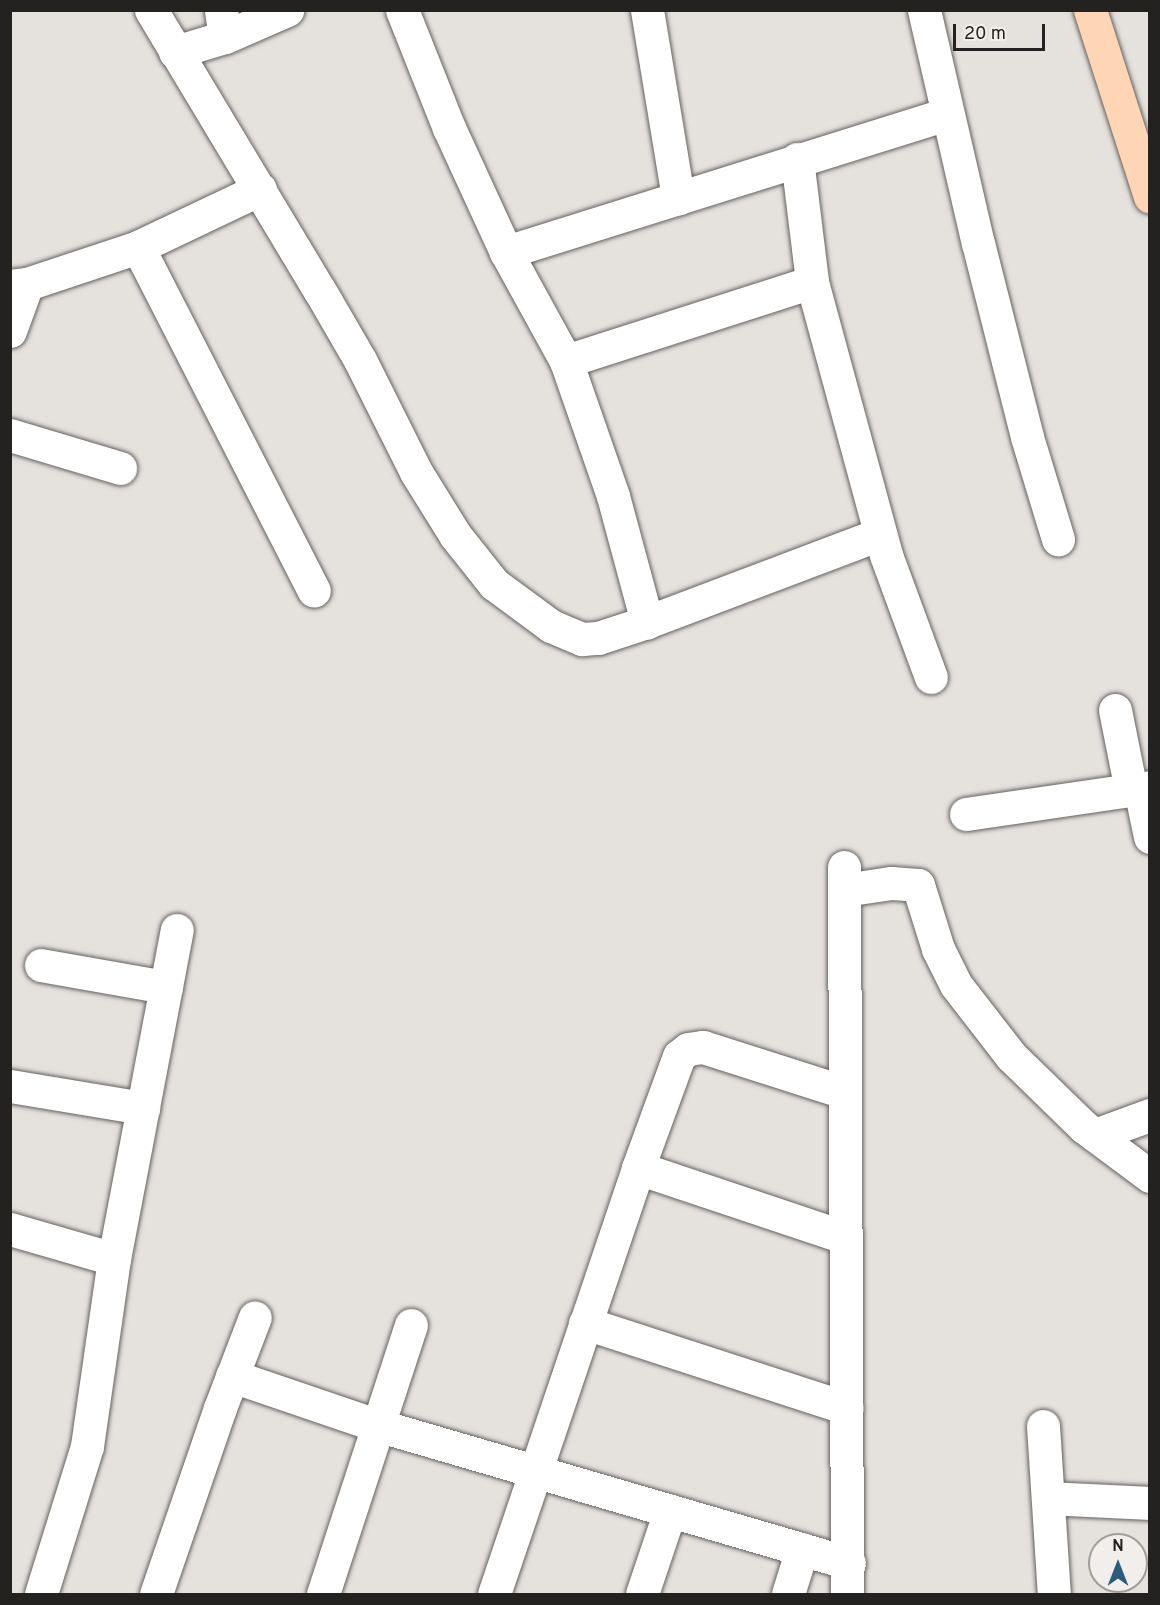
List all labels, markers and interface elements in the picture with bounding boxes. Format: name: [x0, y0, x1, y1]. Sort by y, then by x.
scale bar: [956, 12, 1048, 50]
text: 20 m: [964, 23, 1006, 46]
north arrow: [1088, 1533, 1148, 1593]
text: N: [1112, 1537, 1124, 1557]

